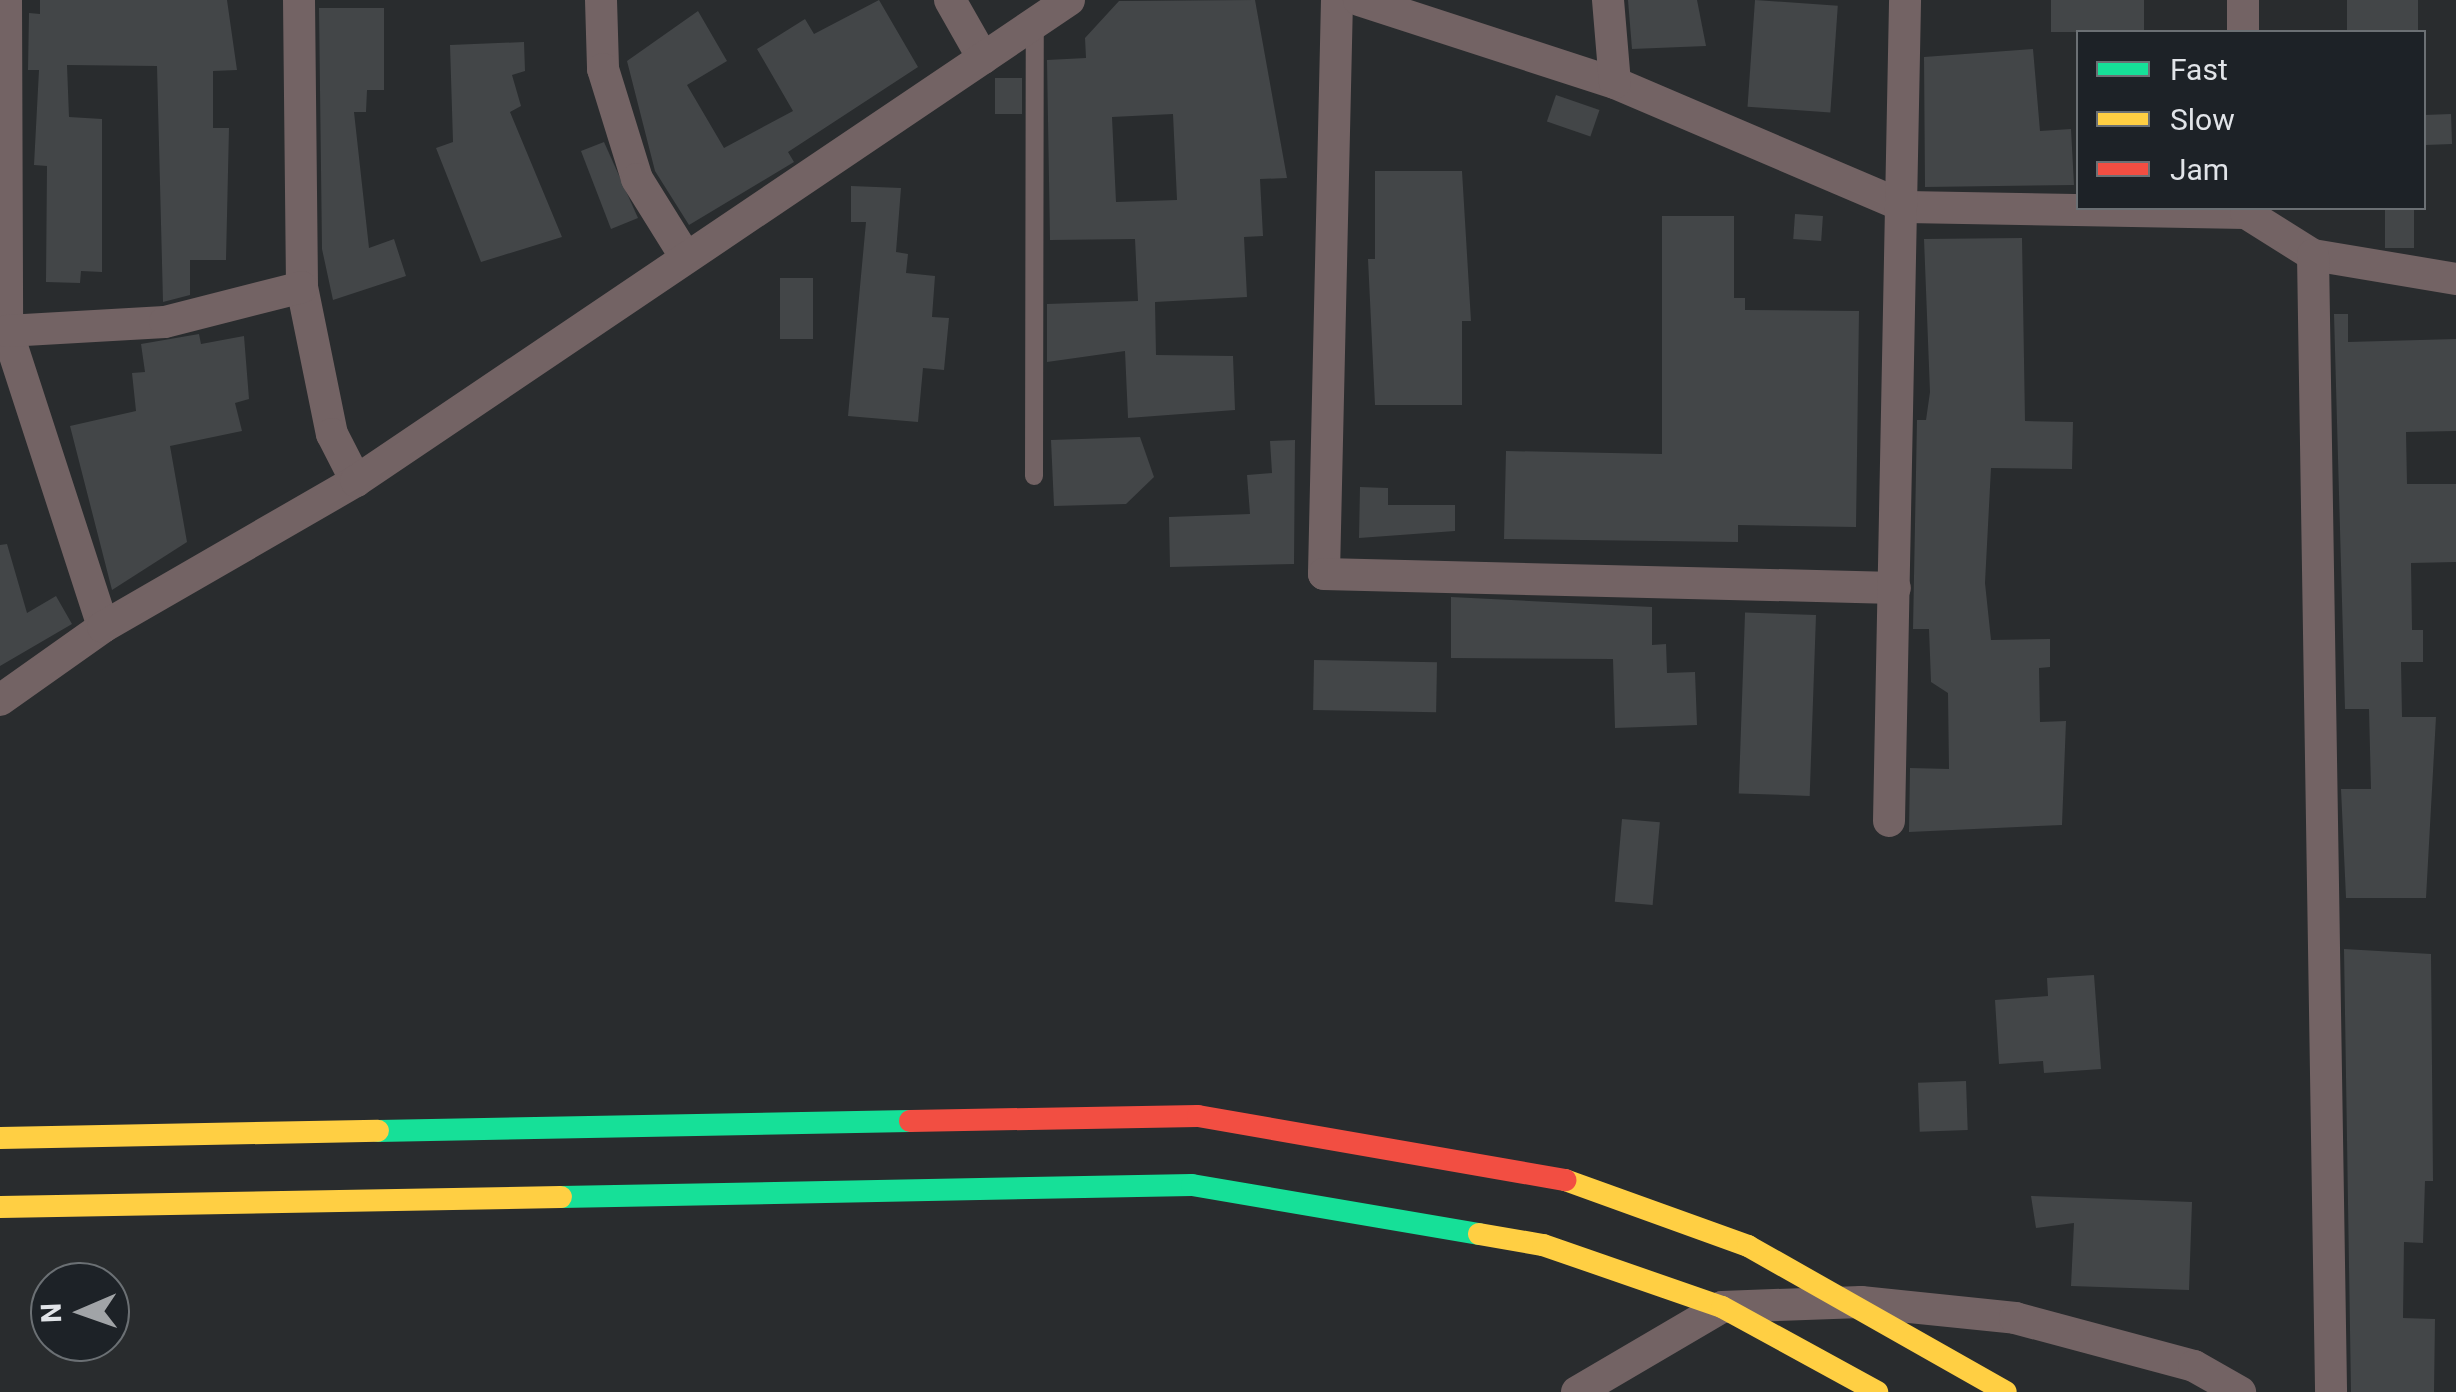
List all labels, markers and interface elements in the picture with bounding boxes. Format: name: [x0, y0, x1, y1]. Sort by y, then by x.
legend: [2076, 30, 2426, 210]
text: Fast: [2170, 52, 2228, 87]
text: Slow: [2170, 102, 2235, 137]
text: Jam: [2170, 152, 2229, 187]
north arrow: [30, 1262, 130, 1362]
text: N: [35, 1303, 68, 1323]

